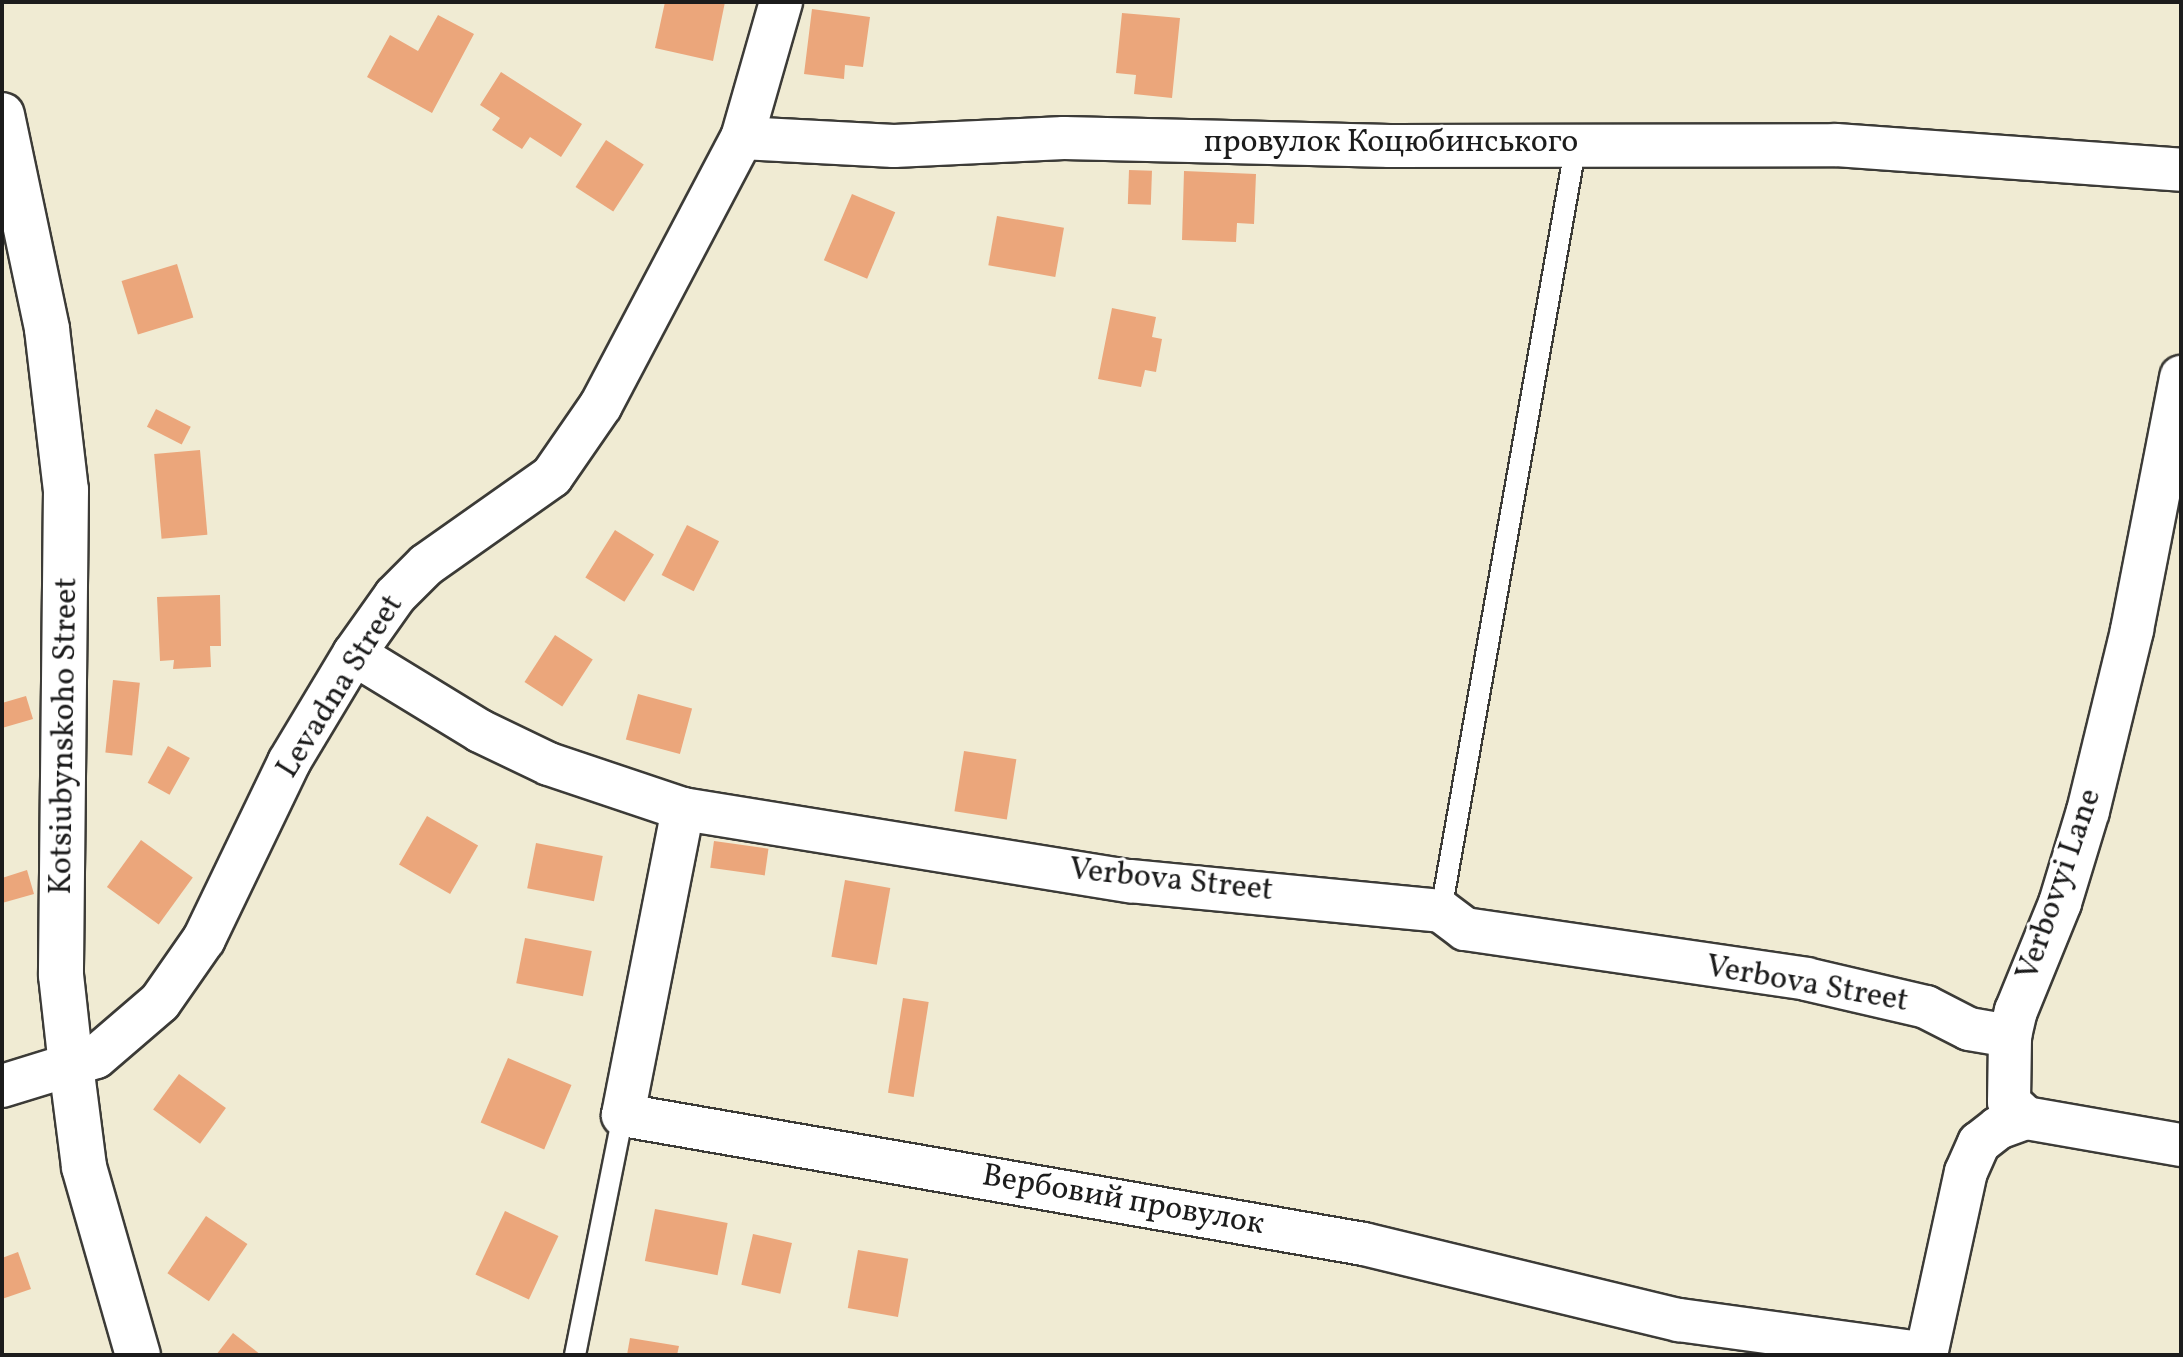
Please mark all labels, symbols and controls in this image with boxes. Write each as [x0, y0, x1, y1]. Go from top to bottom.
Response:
street label: провулок Коцюбинського [1204, 124, 1578, 162]
street label: Kotsiubynskoho Street [43, 577, 87, 895]
street label: Levadna Street [269, 588, 413, 786]
street label: Verbovyi Lane [2009, 784, 2111, 986]
street label: Verbova Street [1067, 851, 1275, 911]
street label: Verbova Street [1703, 948, 1911, 1022]
street label: Вербовий провулок [979, 1157, 1267, 1245]

